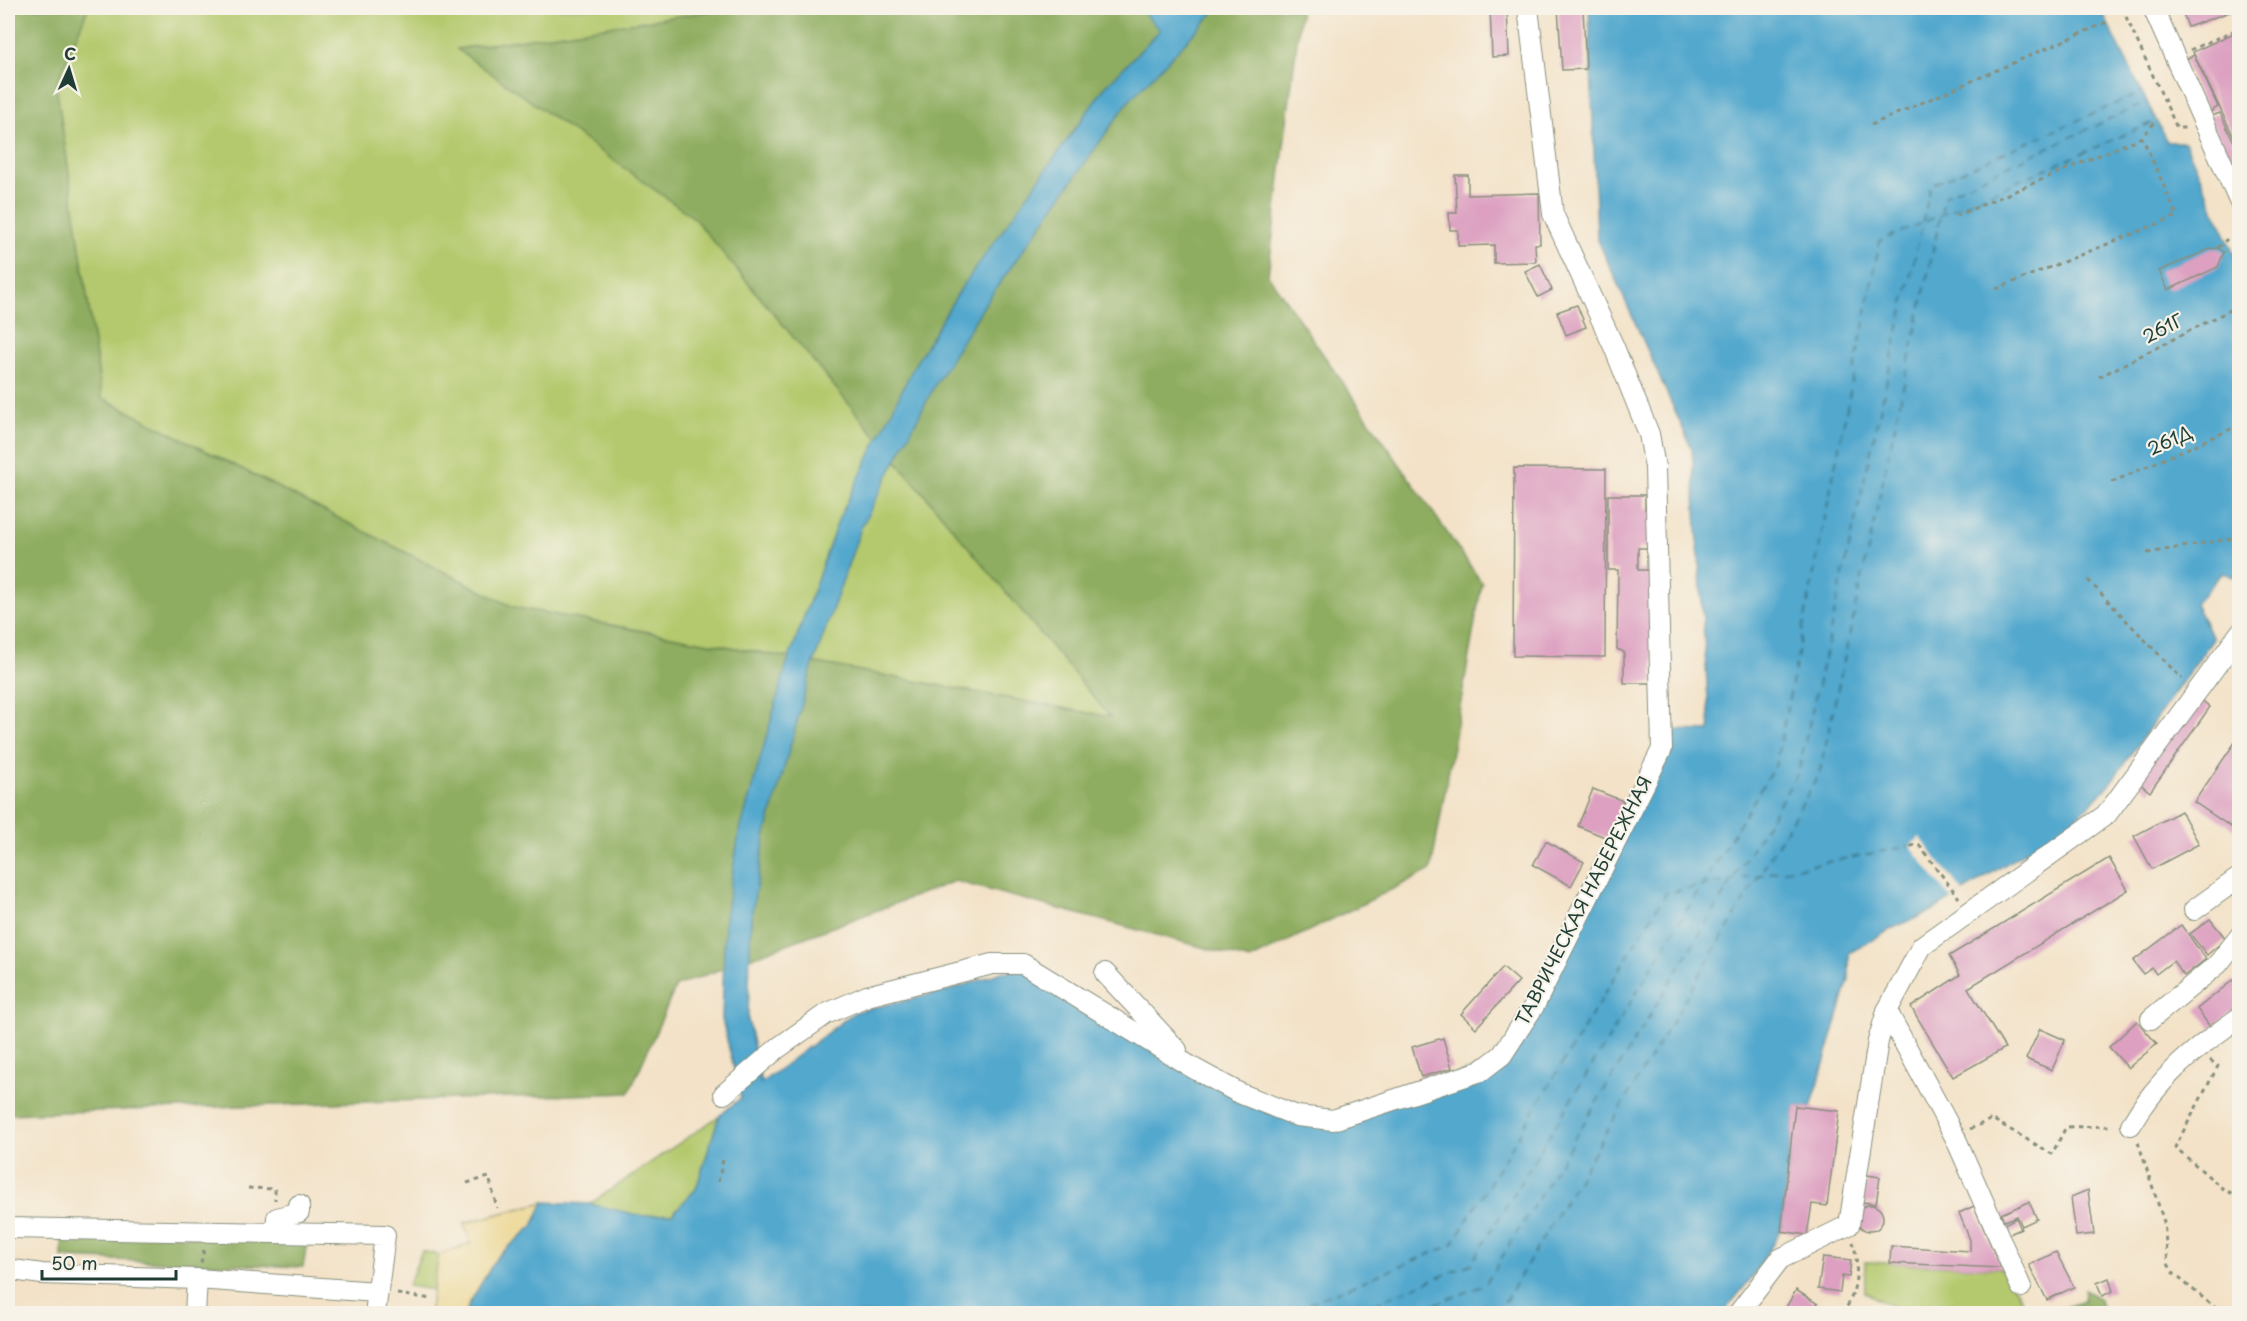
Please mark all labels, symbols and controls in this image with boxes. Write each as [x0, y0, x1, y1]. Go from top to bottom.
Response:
north arrow [39, 39, 99, 99]
text: С [63, 41, 77, 65]
street label: 261Г [2137, 306, 2187, 349]
street label: 261Д [2143, 418, 2196, 461]
street label: ТАВРИЧЕСКАЯ НАБЕРЕЖНАЯ [1508, 771, 1657, 1030]
scale bar [42, 1243, 176, 1281]
text: 50 m [51, 1249, 98, 1276]

